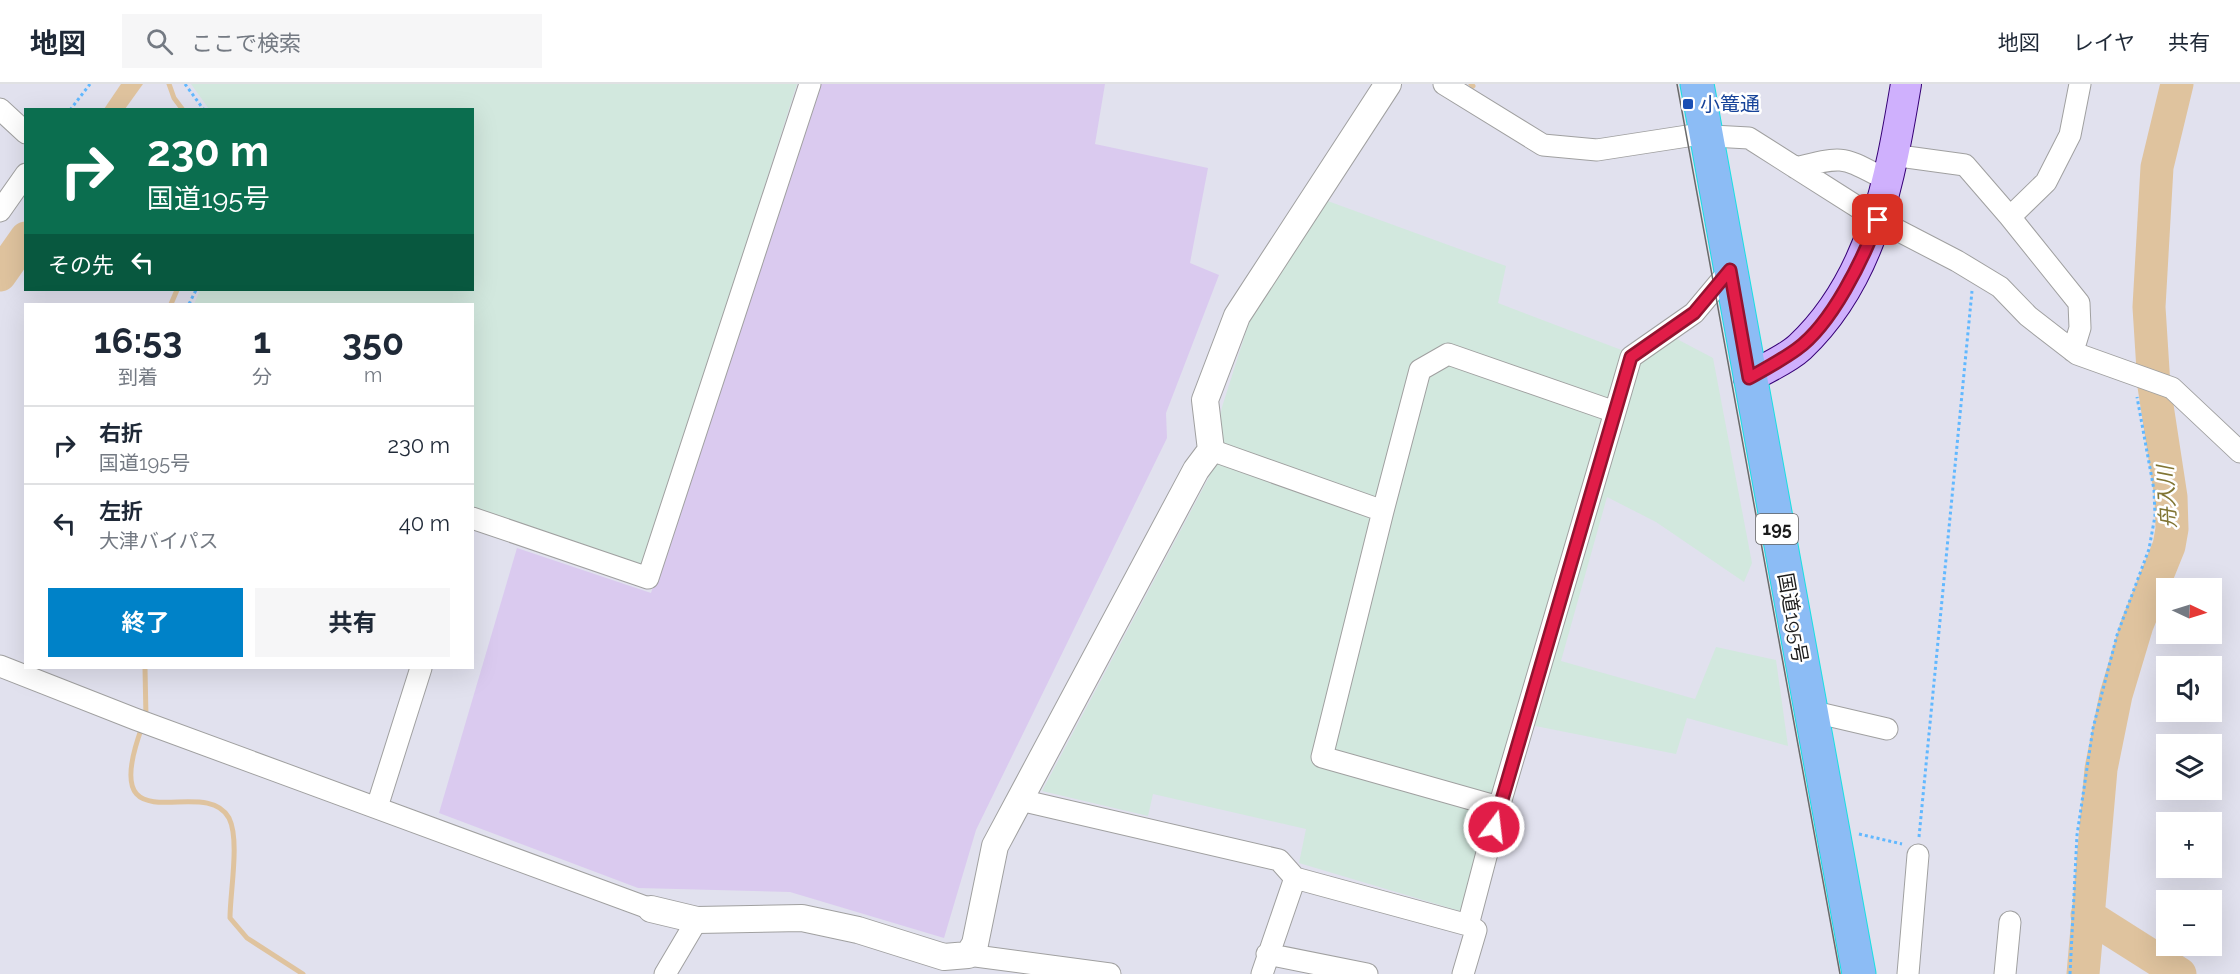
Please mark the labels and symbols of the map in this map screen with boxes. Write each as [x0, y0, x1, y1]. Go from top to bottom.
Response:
place label: 小篭通 [1700, 92, 1760, 116]
marker: 小篭通 [1681, 97, 1695, 111]
pin [1852, 194, 1903, 245]
water label: 舟入川 [2152, 463, 2181, 529]
road number: 195 [1756, 514, 1798, 544]
street label: 国道195号 [1773, 571, 1813, 665]
north arrow [2156, 578, 2222, 644]
position arrow [1462, 795, 1526, 859]

